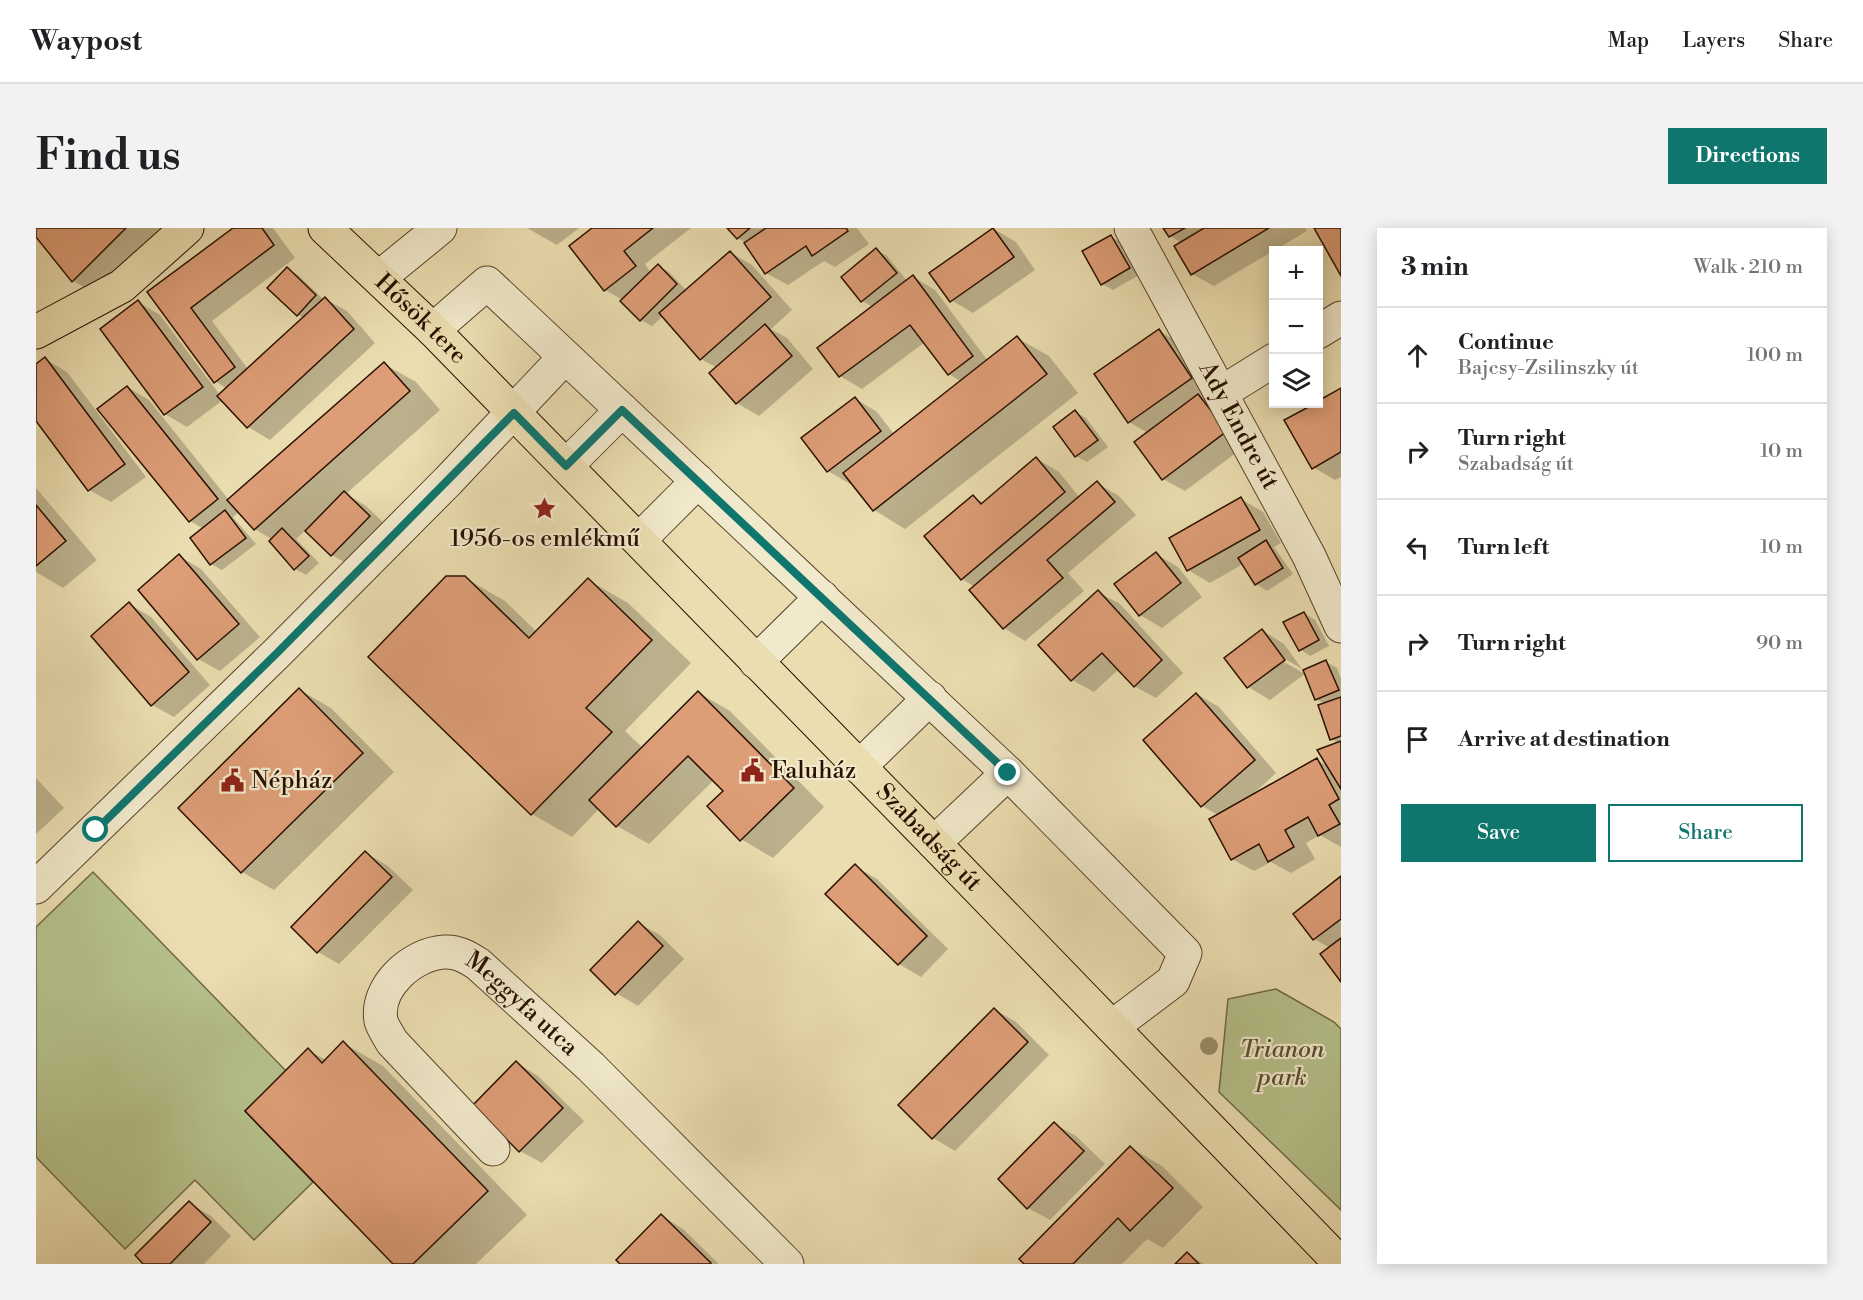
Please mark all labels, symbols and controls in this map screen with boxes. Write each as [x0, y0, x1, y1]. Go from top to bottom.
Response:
text: Waypost [30, 24, 142, 59]
text: Map [1608, 28, 1649, 54]
text: Layers [1682, 28, 1745, 54]
text: Share [1778, 28, 1833, 54]
button: Directions [1668, 128, 1827, 184]
text: Find us [36, 130, 180, 183]
map controls [1269, 246, 1323, 408]
button: + [1269, 246, 1323, 300]
text: 3 min [1401, 251, 1469, 283]
text: Walk · 210 m [1694, 255, 1803, 280]
street label: Hősök tere [368, 268, 473, 370]
button: − [1269, 300, 1323, 354]
text: Continue [1458, 329, 1554, 356]
icon: ahead [1401, 339, 1434, 372]
text: 100 m [1747, 343, 1803, 368]
button: layers [1269, 354, 1323, 408]
street label: Ady Endre út [1191, 356, 1285, 495]
text: Bajcsy-Zsilinszky út [1458, 356, 1639, 381]
text: Turn right [1458, 425, 1566, 452]
icon: right [1401, 435, 1434, 468]
text: 10 m [1760, 439, 1803, 464]
text: Szabadság út [1458, 452, 1574, 477]
place icon: 1956-os emlékmű [532, 496, 558, 522]
place label: 1956-os emlékmű [450, 524, 640, 554]
icon: left [1401, 531, 1434, 564]
text: Turn left [1458, 534, 1549, 561]
text: 10 m [1760, 535, 1803, 560]
icon: right [1401, 627, 1434, 660]
text: Turn right [1458, 630, 1566, 657]
text: 90 m [1756, 631, 1803, 656]
icon: arrive [1401, 723, 1434, 756]
text: Arrive at destination [1458, 726, 1670, 753]
place label: Faluház [771, 756, 856, 786]
public building icon: Faluház [740, 758, 766, 784]
route end [994, 759, 1020, 785]
place label: Népház [251, 766, 333, 796]
public building icon: Népház [220, 768, 246, 794]
street label: Szabadság út [869, 777, 988, 898]
button: Save [1401, 804, 1596, 862]
button: Share [1608, 804, 1803, 862]
route start [82, 816, 108, 842]
street label: Meggyfa utca [460, 945, 585, 1063]
park label: Trianon park [1240, 1035, 1325, 1093]

